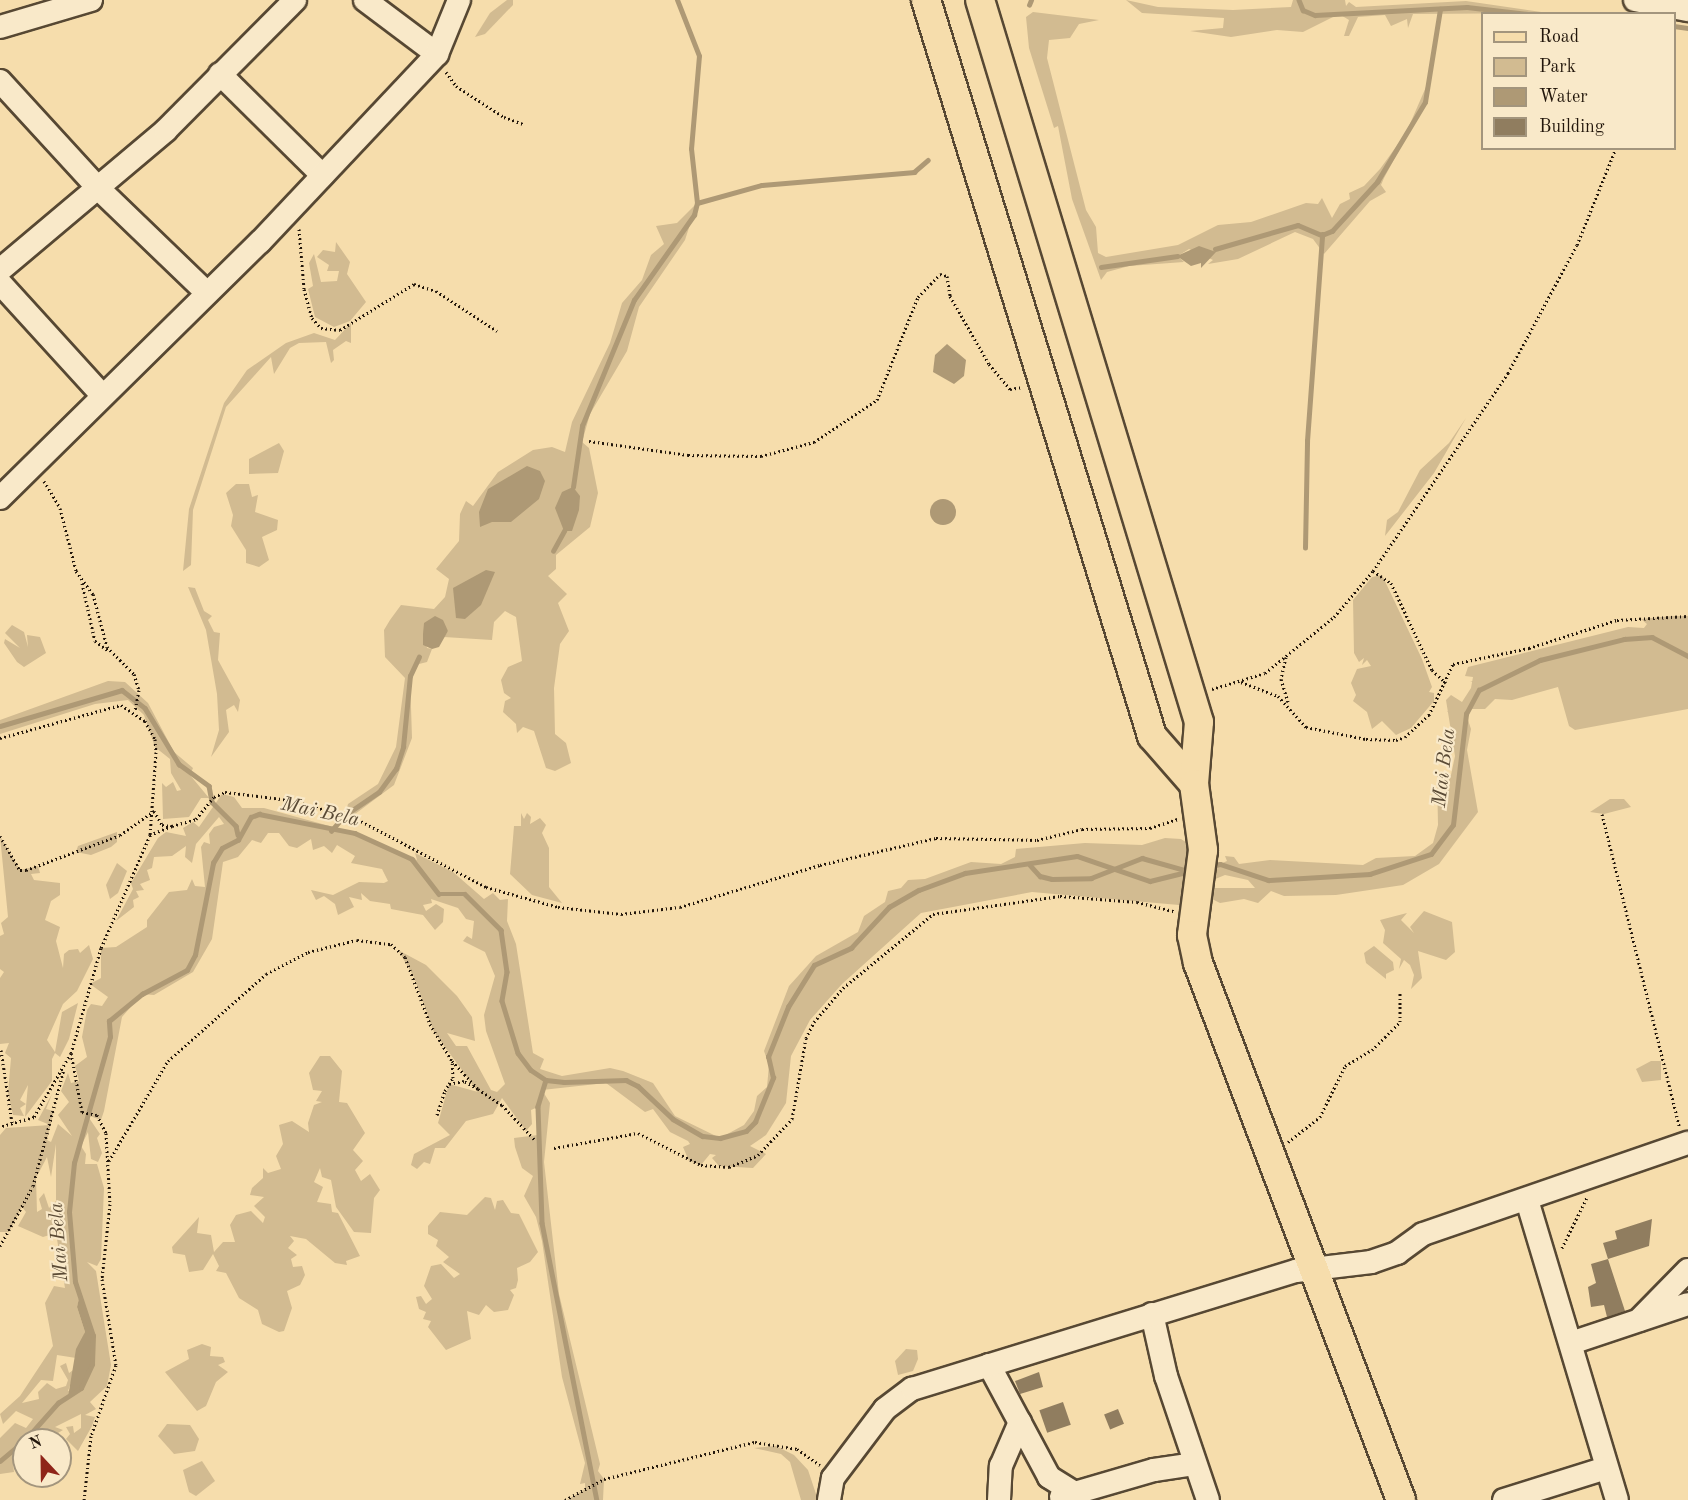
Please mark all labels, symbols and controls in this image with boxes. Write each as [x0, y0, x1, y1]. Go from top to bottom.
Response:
legend [1481, 12, 1676, 150]
text: Road [1539, 28, 1579, 46]
text: Park [1539, 58, 1576, 76]
text: Water [1539, 88, 1588, 106]
text: Building [1539, 118, 1604, 136]
water label: Mai Bela [1428, 727, 1462, 809]
water label: Mai Bela [279, 793, 361, 833]
water label: Mai Bela [45, 1202, 75, 1282]
north arrow [12, 1428, 72, 1488]
text: N [27, 1433, 45, 1453]

